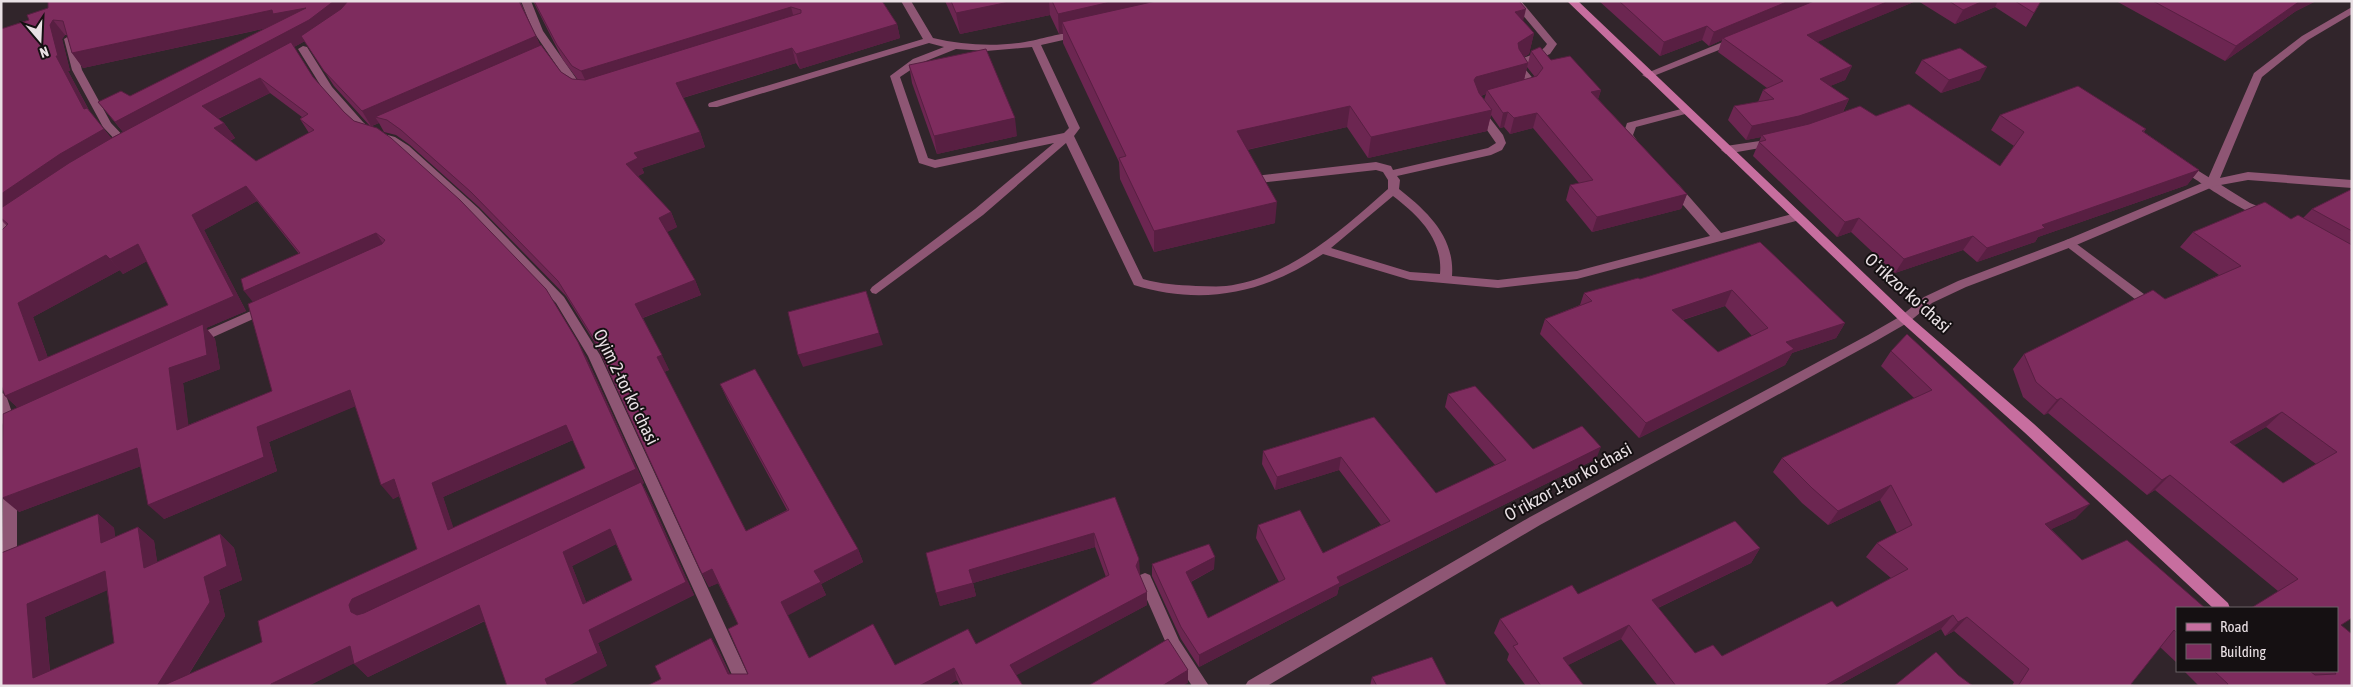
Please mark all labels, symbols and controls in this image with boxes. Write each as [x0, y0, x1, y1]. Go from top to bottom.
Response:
north arrow [15, 15, 65, 65]
text: N [38, 43, 51, 61]
street label: Oʻrikzor koʻchasi [1861, 248, 1956, 337]
street label: Oyim 2-tor koʻchasi [589, 326, 663, 448]
street label: Oʻrikzor 1-tor koʻchasi [1501, 438, 1635, 525]
legend [2176, 607, 2338, 672]
text: Road [2220, 618, 2249, 635]
text: Building [2220, 643, 2266, 660]

